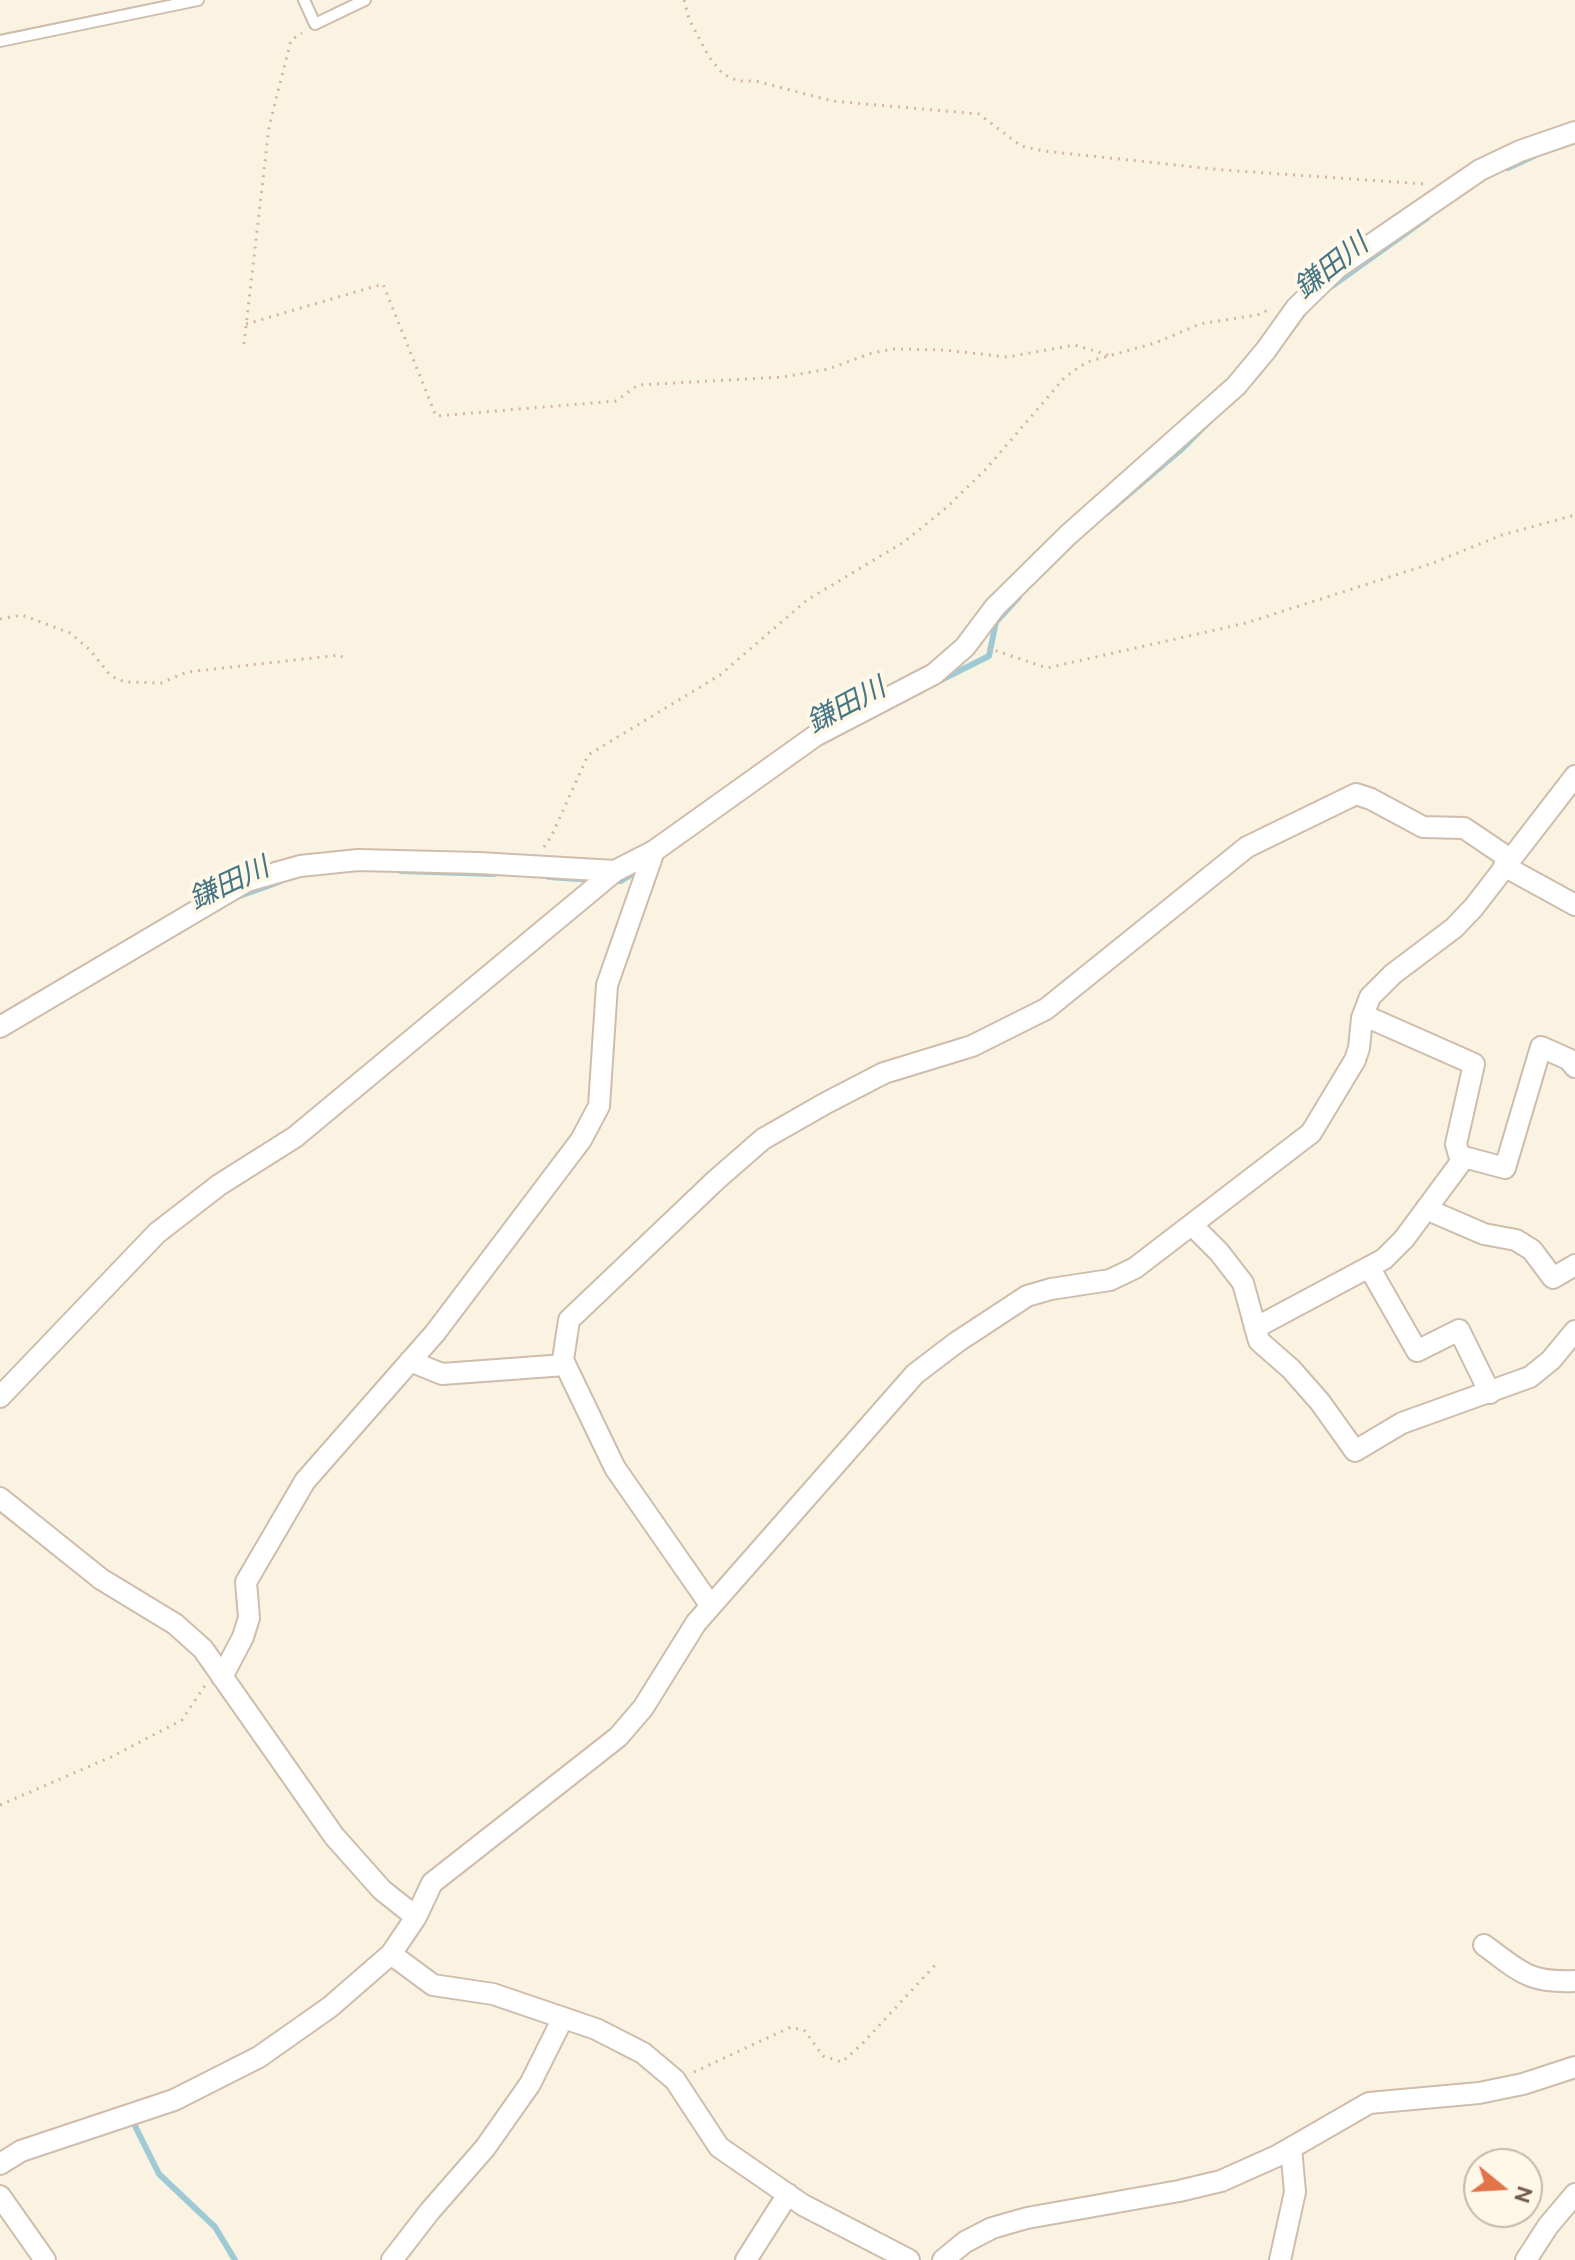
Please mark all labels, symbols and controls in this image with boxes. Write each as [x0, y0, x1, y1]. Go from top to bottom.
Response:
water label: 鎌田川 [1288, 227, 1374, 305]
water label: 鎌田川 [801, 670, 891, 740]
water label: 鎌田川 [184, 850, 274, 916]
north arrow [1463, 2148, 1543, 2228]
text: N [1510, 2183, 1539, 2207]

